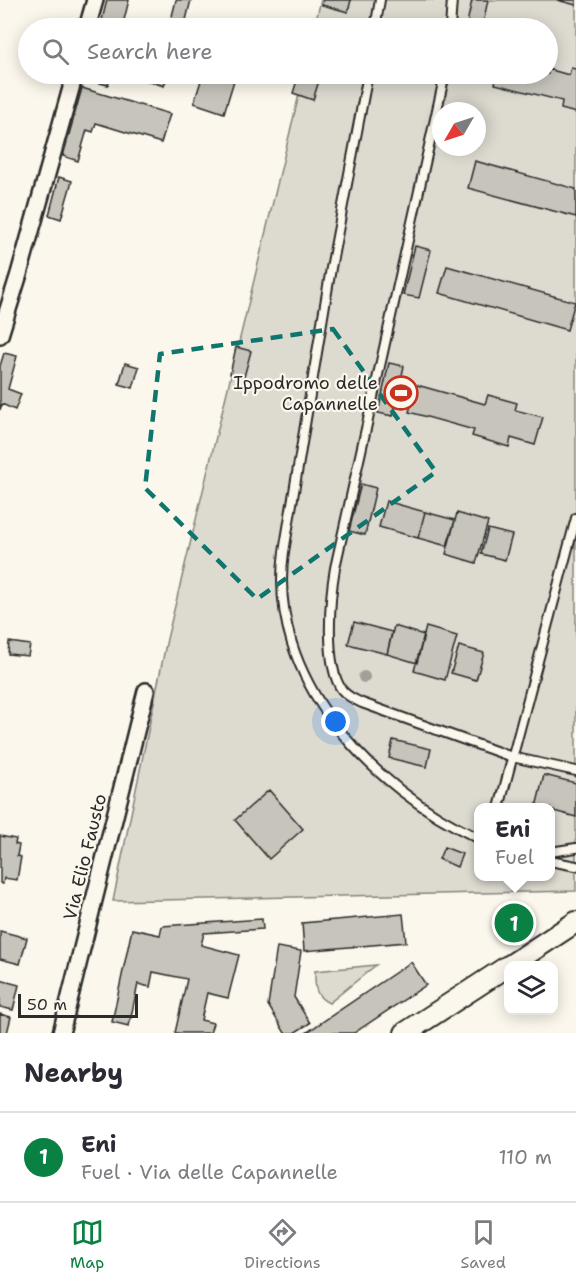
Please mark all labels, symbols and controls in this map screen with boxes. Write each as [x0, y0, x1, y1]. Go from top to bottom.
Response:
search box [18, 18, 558, 84]
icon: search [39, 35, 72, 68]
text: Search here [87, 37, 213, 66]
north arrow [432, 102, 486, 156]
place label: Ippodromo delle Capannelle [233, 371, 378, 416]
sports icon: Ippodromo delle Capannelle [383, 375, 419, 411]
your location [321, 707, 350, 736]
street label: Via Elio Fausto [58, 791, 112, 923]
popup [474, 803, 555, 881]
text: Eni [495, 815, 530, 844]
text: Fuel [495, 844, 534, 870]
pin: 1 [494, 900, 534, 946]
map controls [504, 961, 558, 1015]
button: layers [504, 961, 558, 1015]
scale bar [18, 991, 138, 1018]
text: 50 m [27, 994, 67, 1015]
text: Nearby [24, 1055, 123, 1090]
text: Eni [81, 1130, 117, 1159]
text: 1 [39, 1144, 48, 1170]
text: 110 m [498, 1144, 552, 1170]
text: Fuel · Via delle Capannelle [81, 1159, 338, 1185]
tab: Map [70, 1216, 104, 1273]
tab: Directions [244, 1216, 321, 1273]
tab: Saved [461, 1216, 506, 1273]

